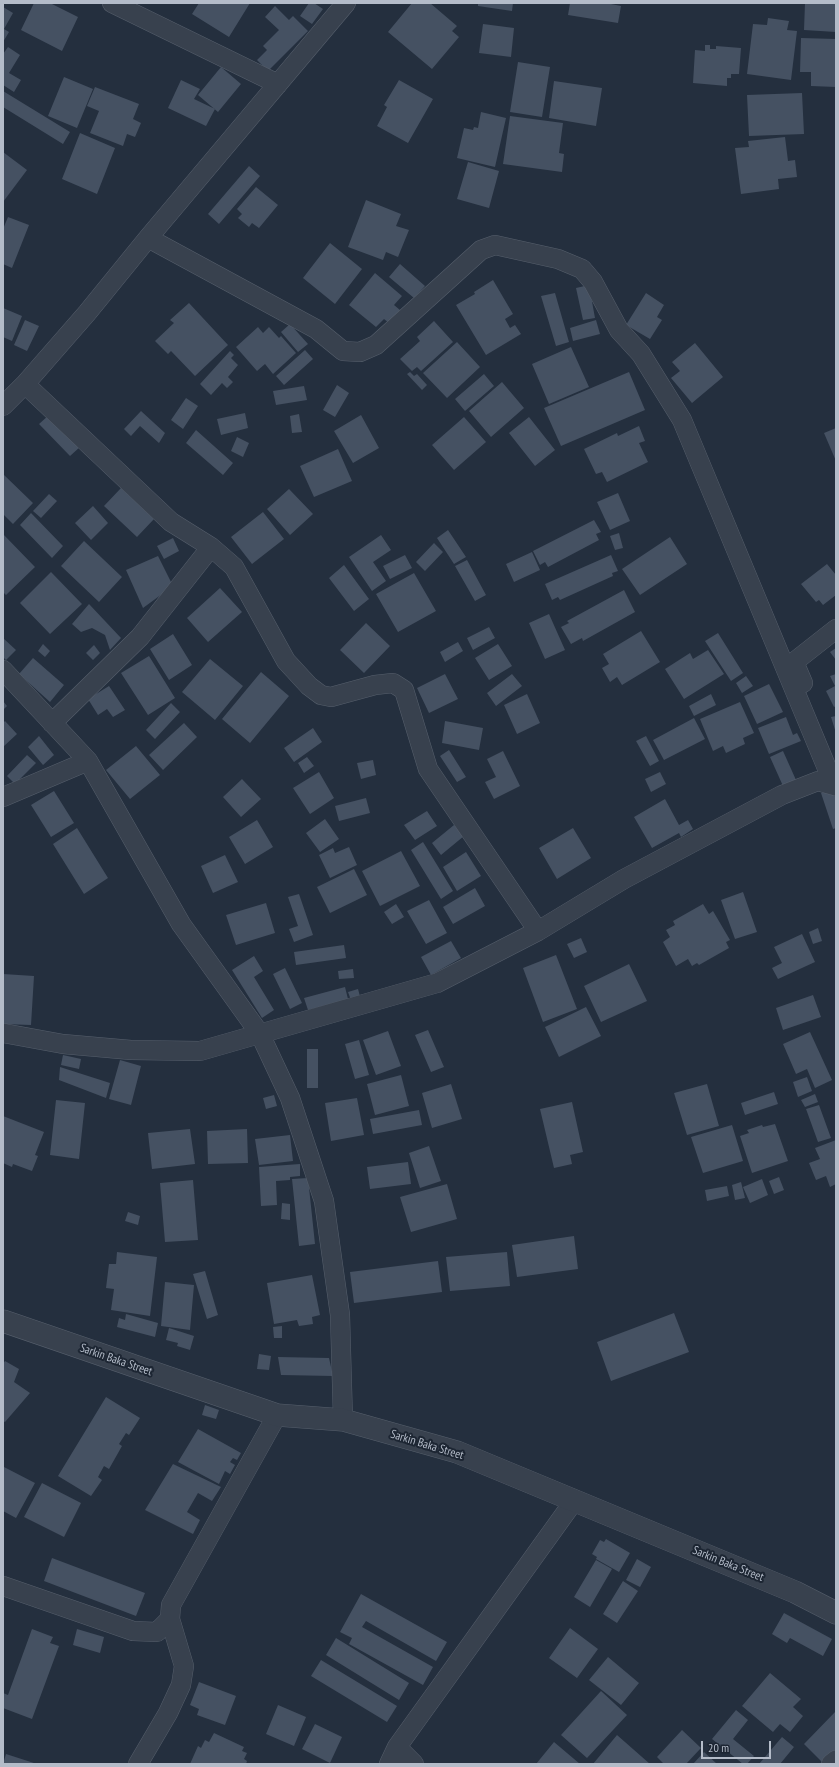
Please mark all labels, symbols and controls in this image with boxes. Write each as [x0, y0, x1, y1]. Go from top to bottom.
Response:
street label: Sarkin Baka Street [78, 1341, 154, 1379]
street label: Sarkin Baka Street [389, 1427, 465, 1463]
street label: Sarkin Baka Street [690, 1543, 766, 1585]
scale bar [703, 1733, 773, 1759]
text: 20 m [708, 1740, 729, 1755]

